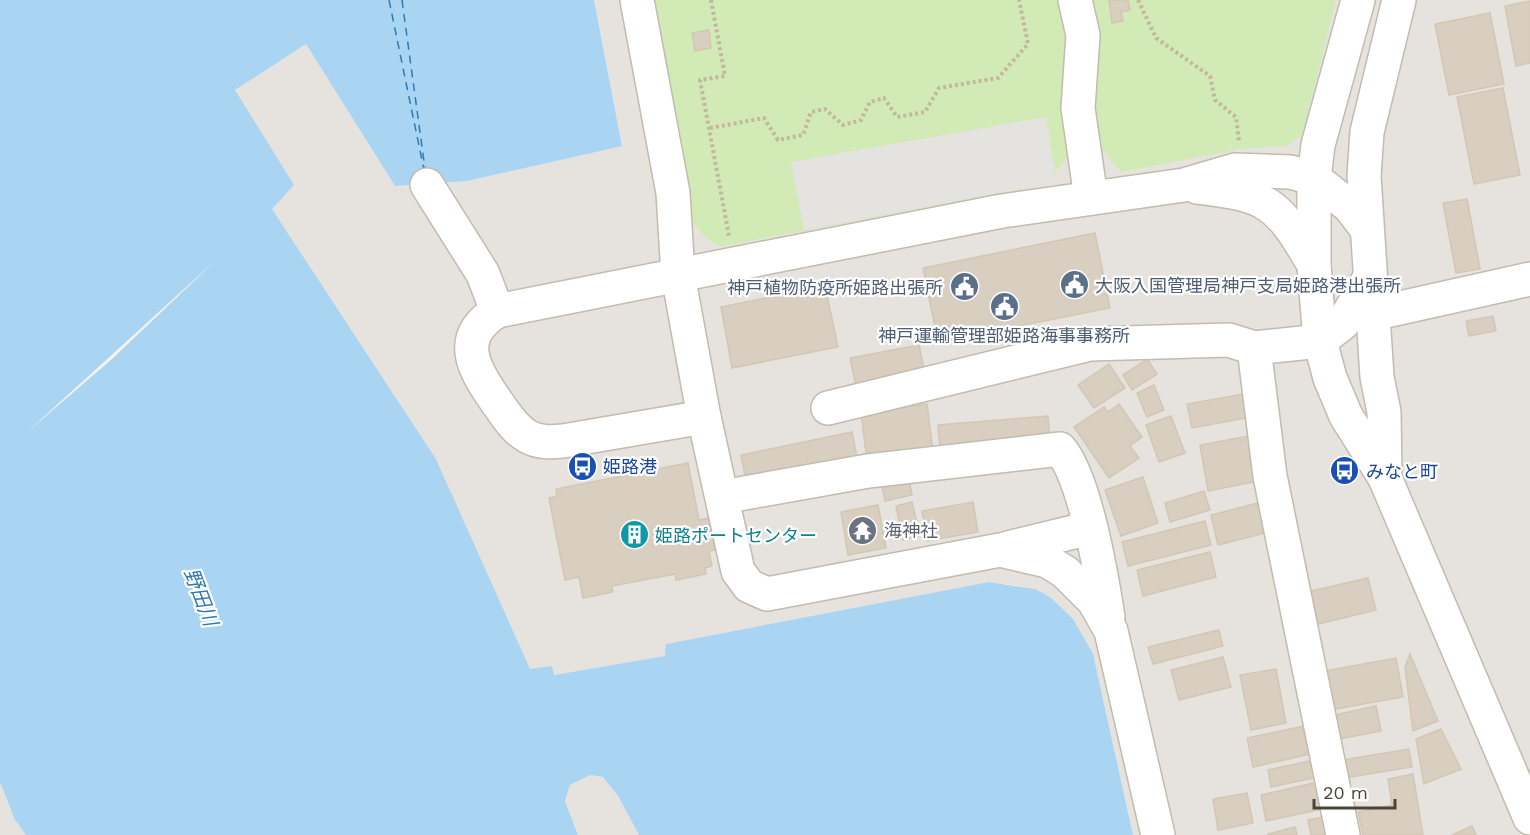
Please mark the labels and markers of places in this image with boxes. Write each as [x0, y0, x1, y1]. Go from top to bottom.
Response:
public building icon: 大阪入国管理局神戸支局姫路港出張所 [1058, 269, 1090, 301]
public building icon: 神戸植物防疫所姫路出張所 [948, 271, 980, 303]
place label: 大阪入国管理局神戸支局姫路港出張所 [1095, 275, 1401, 296]
place label: 神戸植物防疫所姫路出張所 [727, 277, 943, 298]
public building icon: 神戸運輸管理部姫路海事事務所 [988, 290, 1020, 322]
place label: 神戸運輸管理部姫路海事事務所 [878, 325, 1130, 346]
bus stop icon: 姫路港 [566, 450, 598, 482]
bus stop icon: みなと町 [1329, 455, 1361, 487]
place label: 姫路港 [603, 456, 657, 477]
place label: みなと町 [1366, 461, 1438, 482]
temple icon: 海神社 [847, 514, 879, 546]
building icon: 姫路ポートセンター [618, 519, 650, 551]
place label: 海神社 [884, 520, 938, 541]
place label: 姫路ポートセンター [655, 525, 817, 546]

